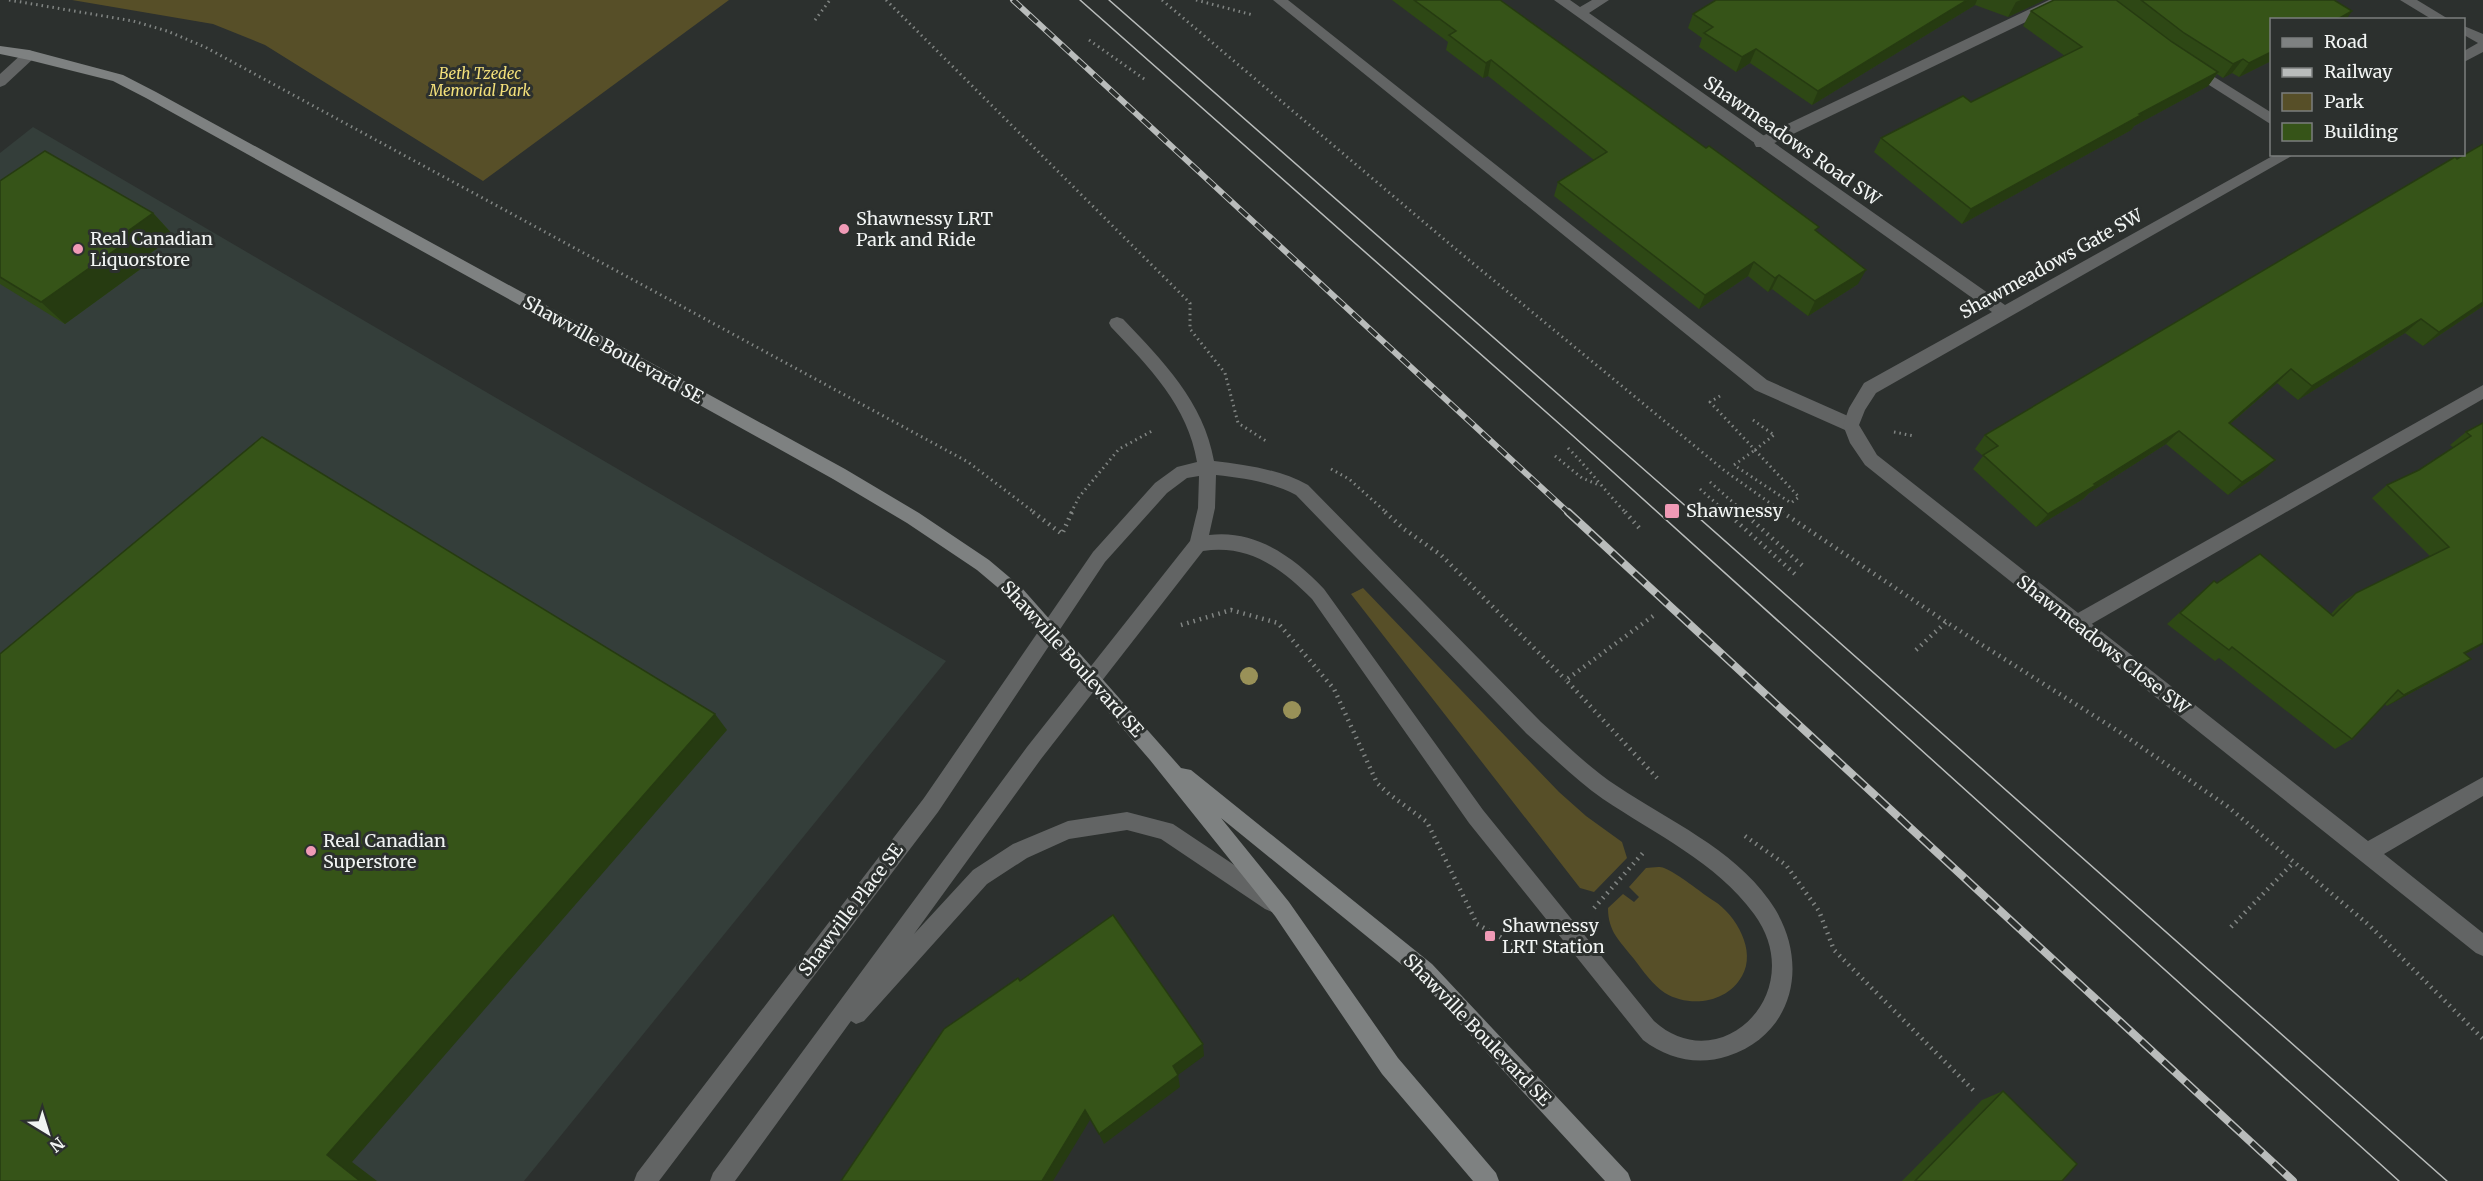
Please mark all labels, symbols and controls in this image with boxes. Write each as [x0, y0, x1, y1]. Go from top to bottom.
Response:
legend [2270, 18, 2465, 156]
text: Road [2324, 30, 2368, 53]
text: Railway [2324, 60, 2393, 83]
park label: Beth Tzedec Memorial Park [428, 64, 532, 100]
street label: Shawmeadows Road SW [1699, 71, 1886, 211]
text: Park [2324, 90, 2365, 113]
text: Building [2324, 120, 2398, 143]
street label: Shawmeadows Gate SW [1955, 203, 2147, 324]
place label: Shawnessy LRT Park and Ride [856, 207, 993, 251]
marker: Shawnessy LRT Park and Ride [837, 222, 851, 236]
place label: Real Canadian Liquorstore [90, 227, 213, 271]
marker: Real Canadian Liquorstore [71, 242, 85, 256]
street label: Shawville Boulevard SE [519, 290, 708, 409]
place label: Shawnessy [1686, 499, 1783, 522]
marker: Shawnessy [1663, 502, 1681, 520]
street label: Shawmeadows Close SW [2012, 570, 2195, 720]
street label: Shawville Boulevard SE [996, 576, 1149, 742]
place label: Real Canadian Superstore [323, 829, 446, 873]
street label: Shawville Place SE [793, 838, 908, 981]
marker: Real Canadian Superstore [304, 844, 318, 858]
place label: Shawnessy LRT Station [1502, 914, 1605, 958]
marker: Shawnessy LRT Station [1483, 929, 1497, 943]
street label: Shawville Boulevard SE [1399, 949, 1556, 1111]
north arrow [18, 1103, 78, 1163]
text: N [46, 1133, 68, 1157]

